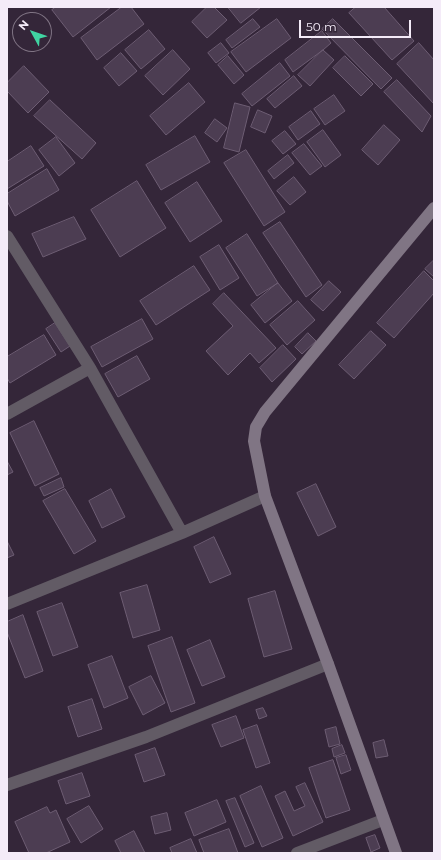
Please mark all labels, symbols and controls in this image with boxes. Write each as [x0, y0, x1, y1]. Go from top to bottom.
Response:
north arrow [12, 12, 52, 52]
scale bar [301, 12, 413, 38]
text: N [15, 17, 32, 33]
text: 50 m [306, 19, 337, 34]

